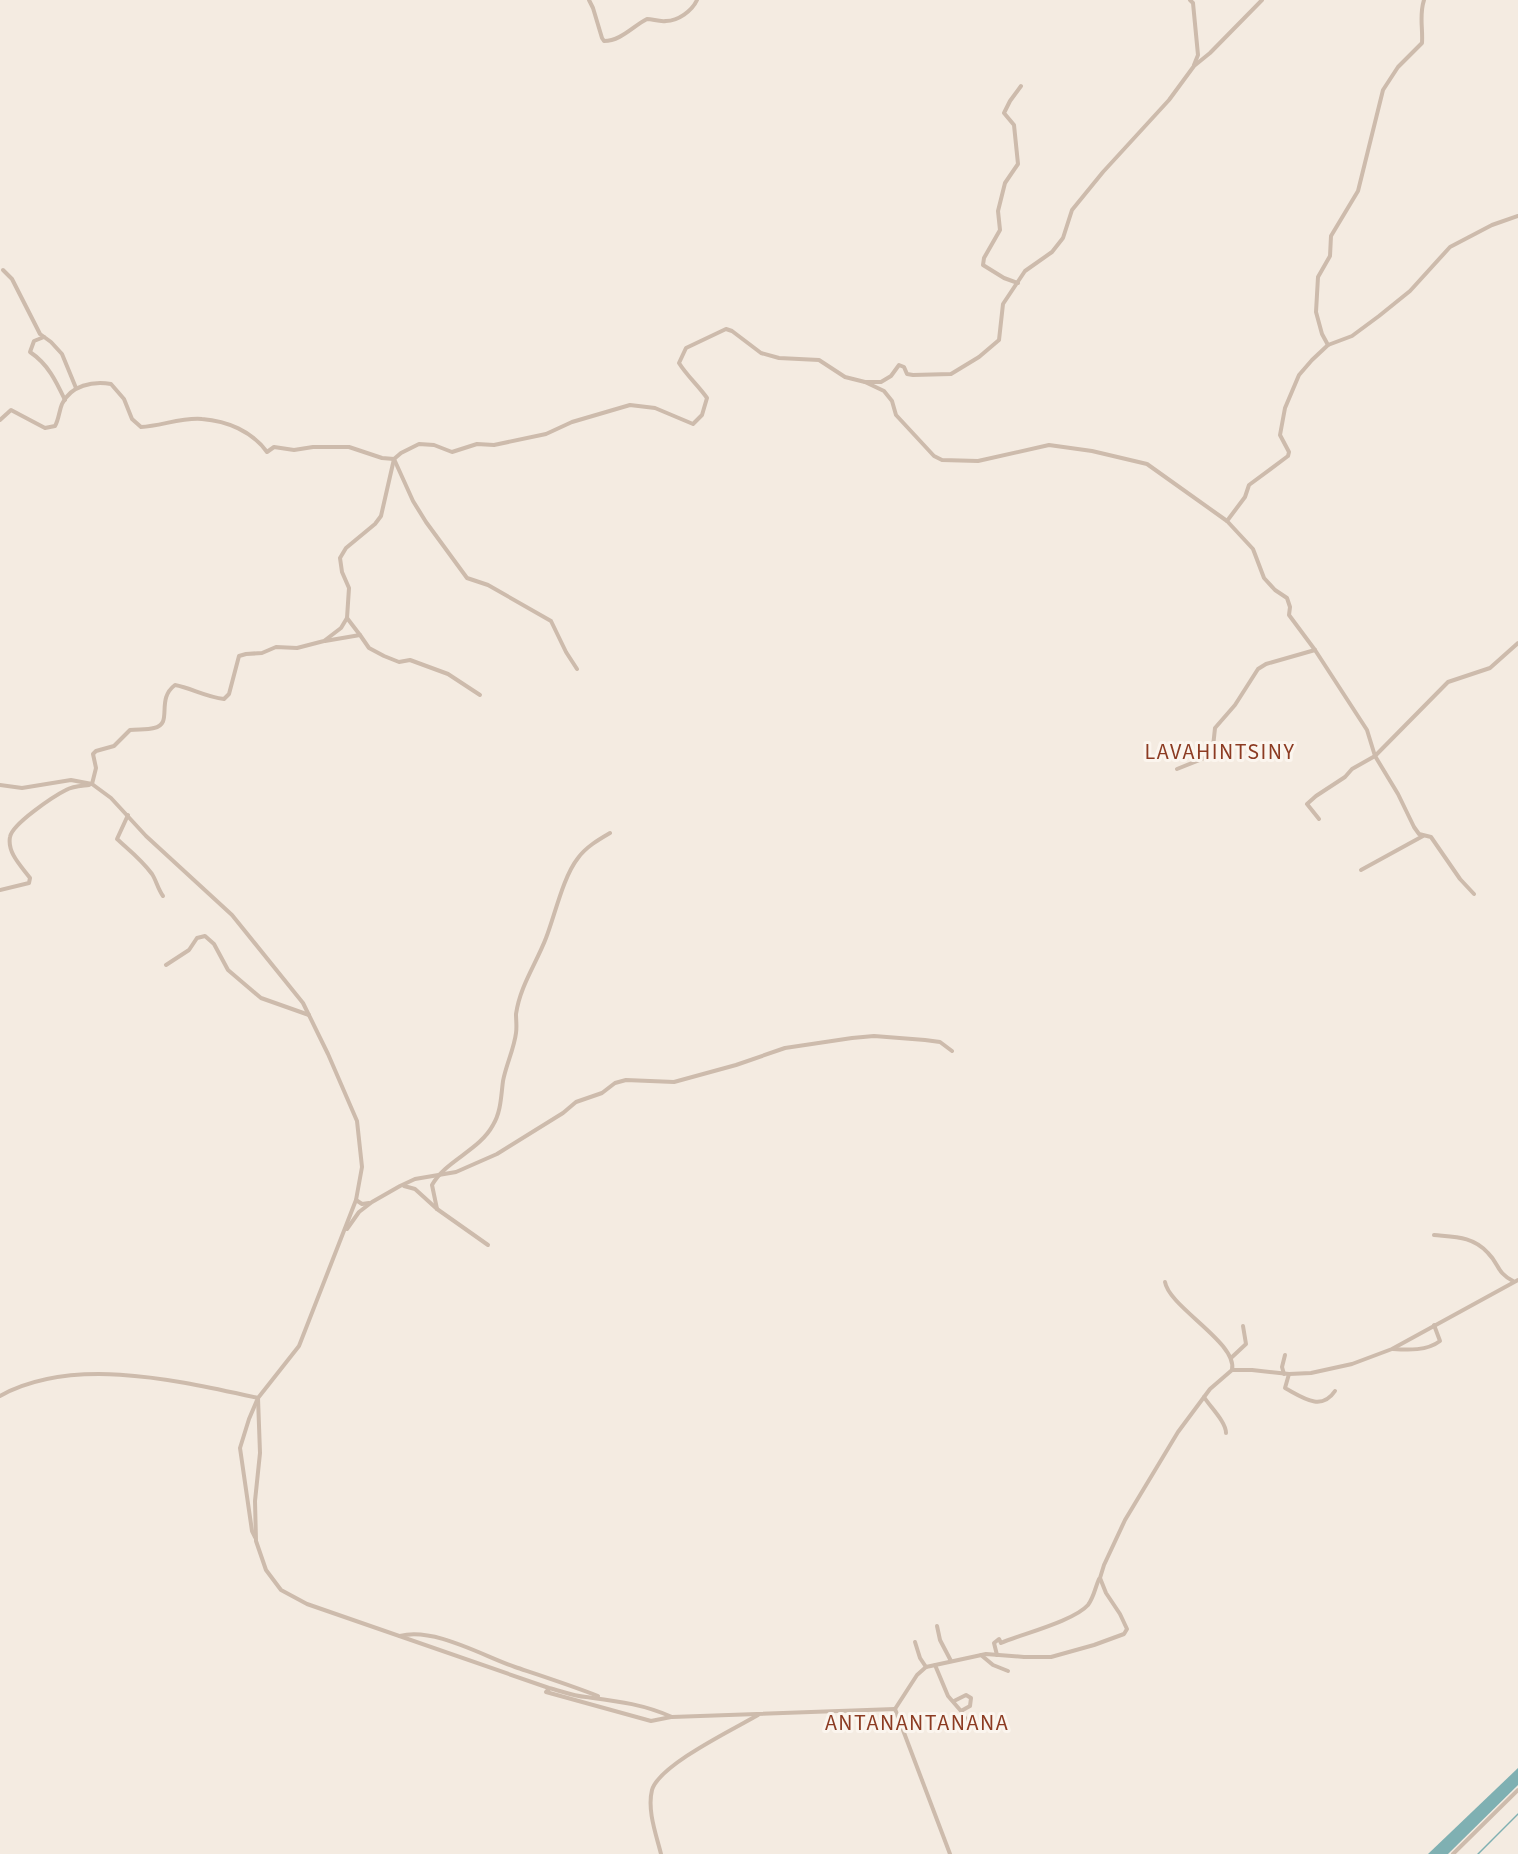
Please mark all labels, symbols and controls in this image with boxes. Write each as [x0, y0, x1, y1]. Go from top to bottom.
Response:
district label: LAVAHINTSINY [1145, 736, 1295, 768]
district label: ANTANANTANANA [825, 1707, 1009, 1739]

